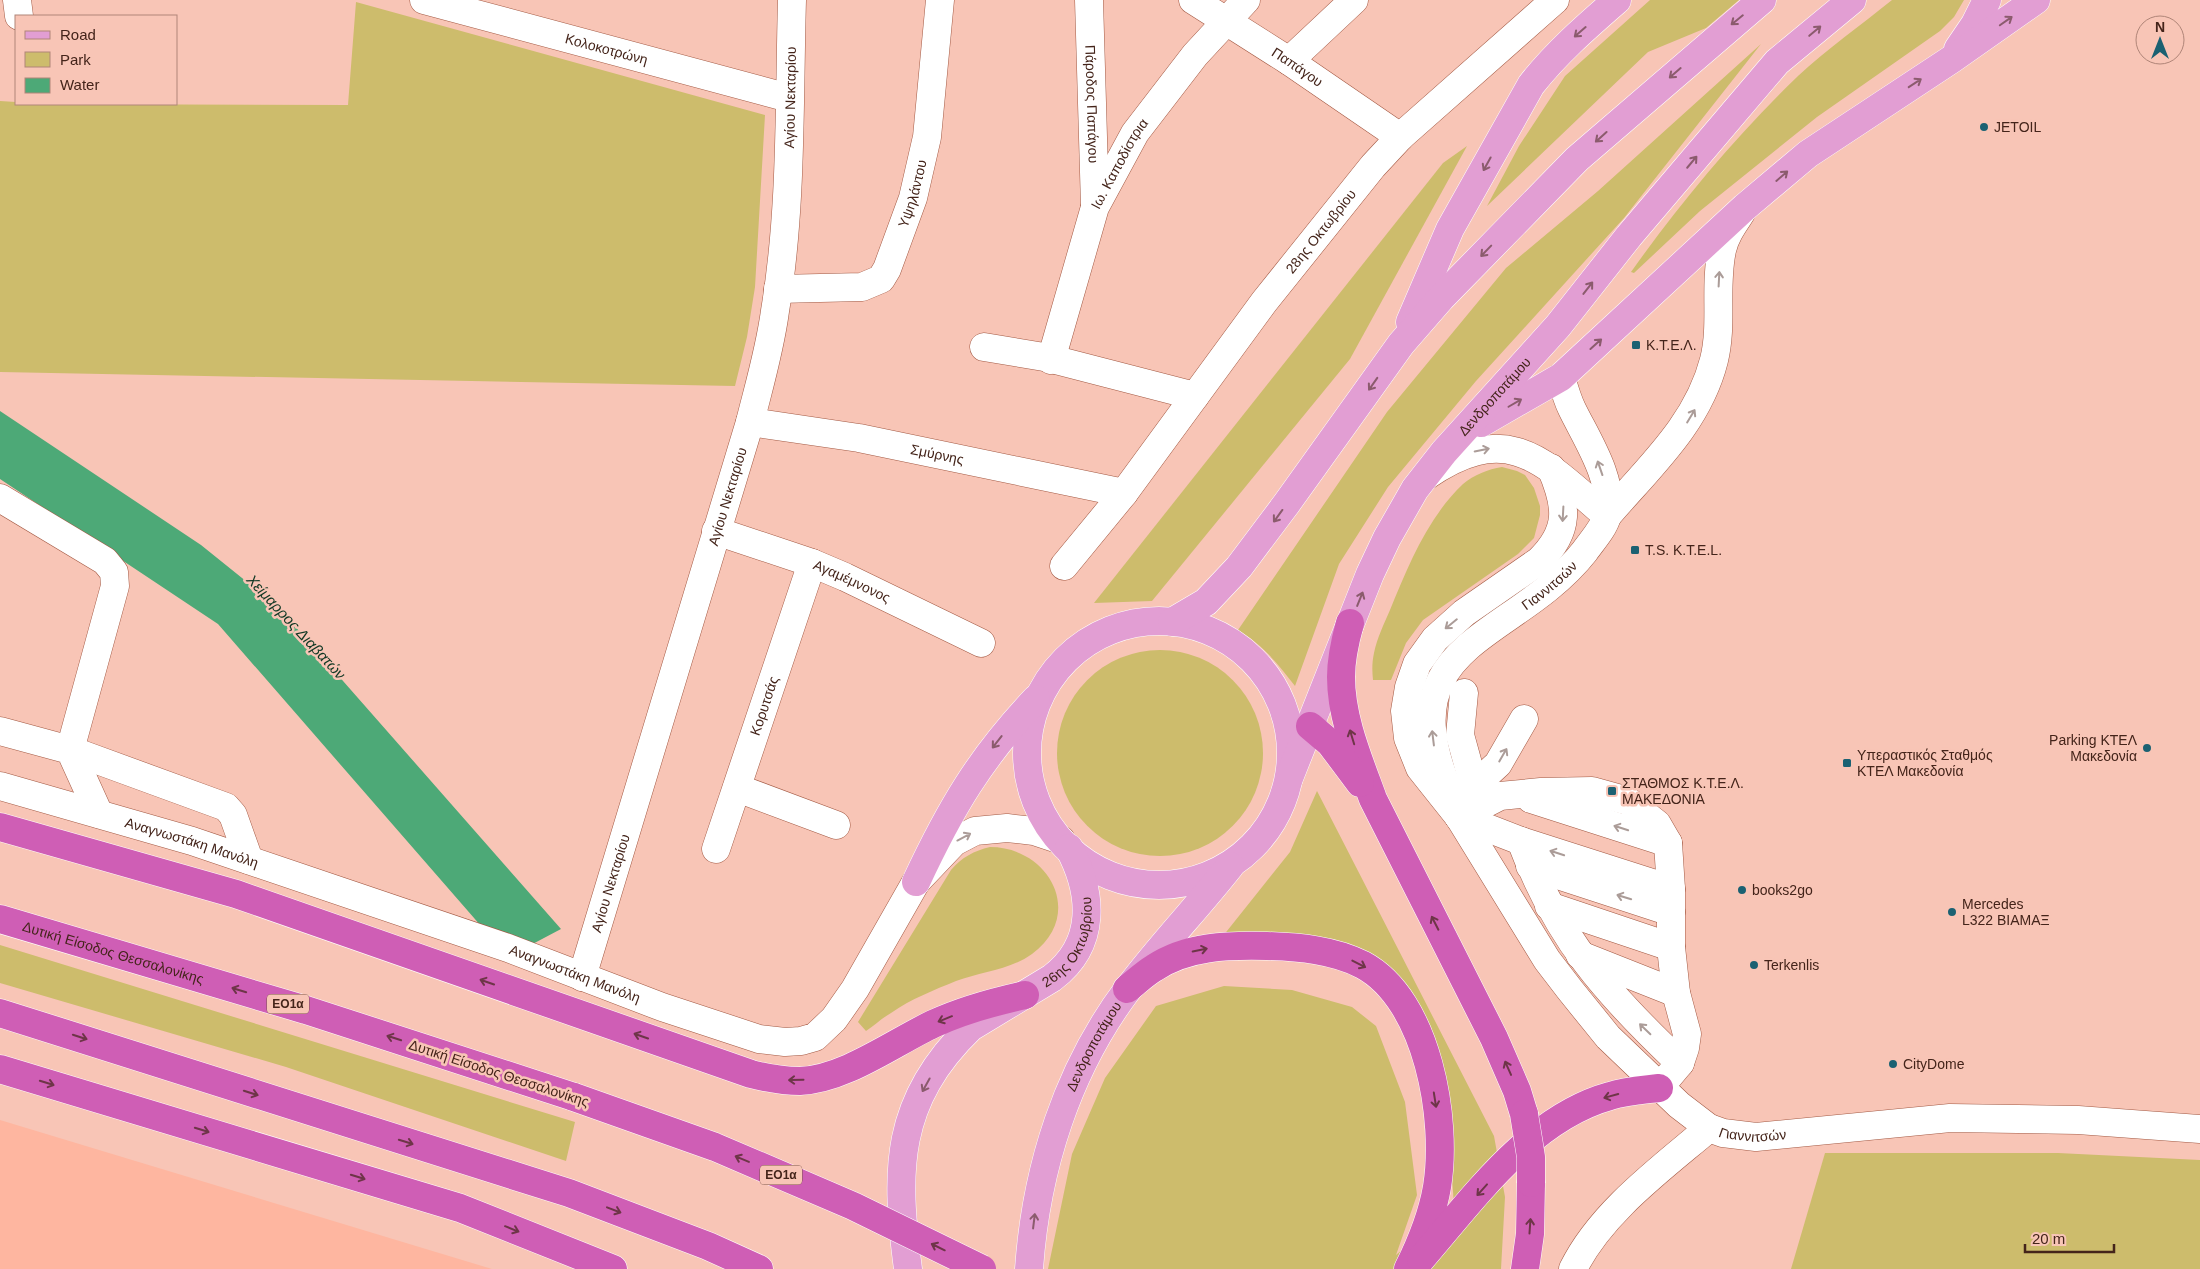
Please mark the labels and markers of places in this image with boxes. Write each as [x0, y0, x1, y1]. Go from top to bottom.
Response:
place label: JETOIL [1994, 119, 2041, 135]
marker: JETOIL [1978, 121, 1990, 133]
place label: Κ.Τ.Ε.Λ. [1646, 337, 1697, 353]
marker: Κ.Τ.Ε.Λ. [1630, 339, 1642, 351]
place label: T.S. K.T.E.L. [1645, 542, 1722, 558]
marker: T.S. K.T.E.L. [1629, 544, 1641, 556]
place label: Parking ΚΤΕΛ Μακεδονία [2049, 732, 2138, 764]
marker: Parking ΚΤΕΛ Μακεδονία [2141, 742, 2153, 754]
place label: Υπεραστικός Σταθμός ΚΤΕΛ Μακεδονία [1857, 747, 1993, 779]
marker: Υπεραστικός Σταθμός ΚΤΕΛ Μακεδονία [1841, 757, 1853, 769]
place label: ΣΤΑΘΜΟΣ Κ.Τ.Ε.Λ. ΜΑΚΕΔΟΝΙΑ [1622, 775, 1744, 807]
marker: ΣΤΑΘΜΟΣ Κ.Τ.Ε.Λ. ΜΑΚΕΔΟΝΙΑ [1606, 785, 1618, 797]
place label: books2go [1752, 882, 1813, 898]
marker: books2go [1736, 884, 1748, 896]
place label: Mercedes L322 ΒΙΑΜΑΞ [1962, 896, 2050, 928]
marker: Mercedes L322 ΒΙΑΜΑΞ [1946, 906, 1958, 918]
place label: Terkenlis [1764, 957, 1819, 973]
marker: Terkenlis [1748, 959, 1760, 971]
place label: CityDome [1903, 1056, 1965, 1072]
marker: CityDome [1887, 1058, 1899, 1070]

